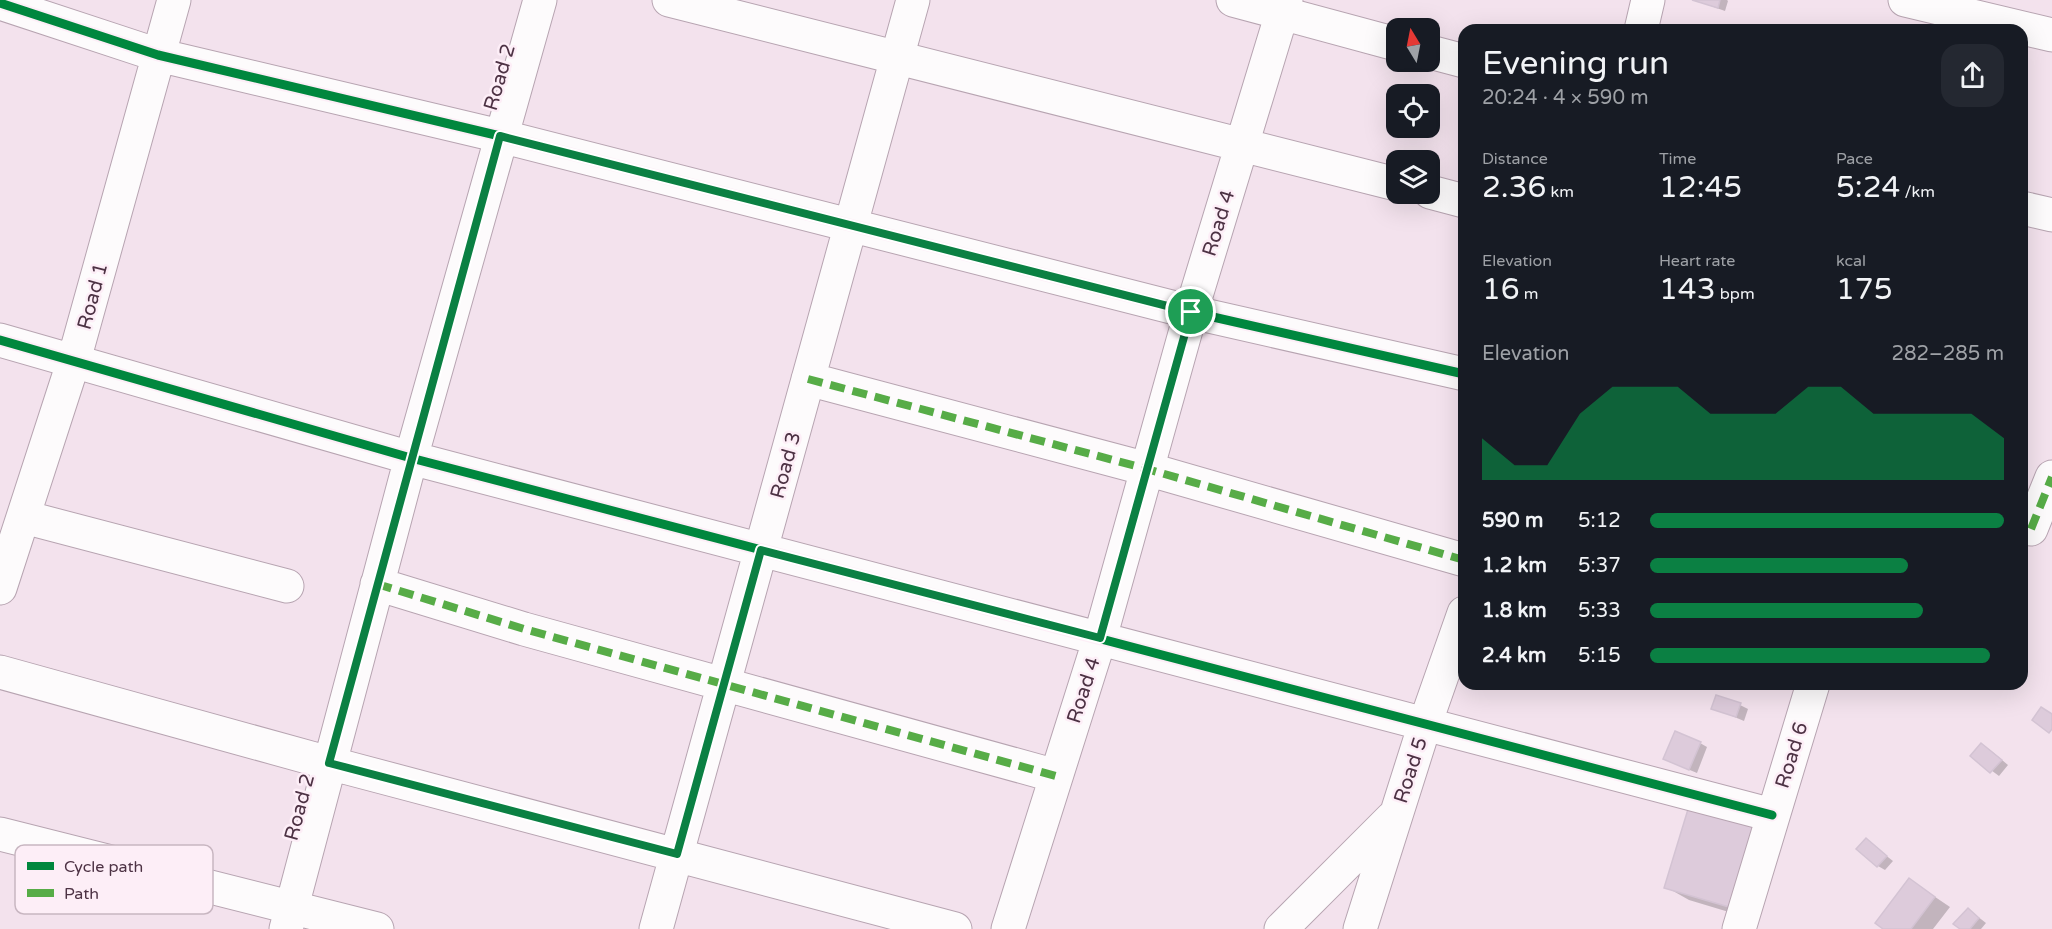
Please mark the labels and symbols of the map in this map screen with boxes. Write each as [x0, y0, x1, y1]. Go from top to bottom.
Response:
north arrow [1386, 18, 1440, 72]
street label: Road 2 [479, 41, 521, 113]
street label: Road 4 [1198, 187, 1240, 259]
street label: Road 1 [73, 260, 113, 332]
pin [1165, 286, 1216, 337]
street label: Road 3 [766, 429, 806, 501]
street label: Road 4 [1062, 654, 1106, 726]
street label: Road 6 [1771, 719, 1813, 791]
street label: Road 5 [1389, 734, 1433, 806]
street label: Road 2 [280, 771, 320, 843]
legend [15, 845, 213, 914]
text: Cycle path [64, 857, 143, 877]
text: Path [64, 884, 99, 904]

